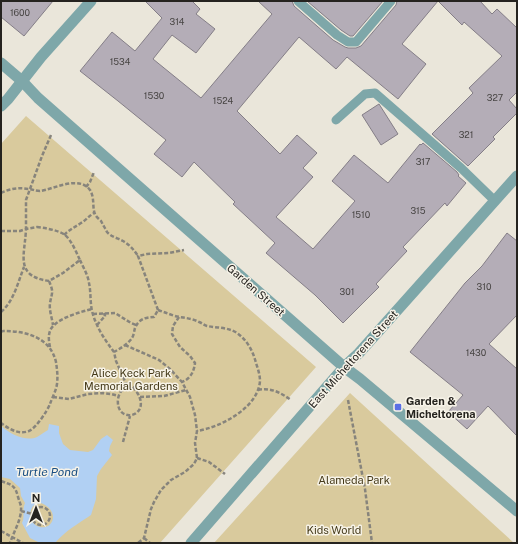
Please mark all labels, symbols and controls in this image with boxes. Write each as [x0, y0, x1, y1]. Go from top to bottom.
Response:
house number: 1600 [10, 7, 31, 18]
house number: 314 [170, 16, 185, 27]
house number: 1534 [110, 56, 131, 67]
house number: 1530 [144, 90, 165, 101]
house number: 327 [487, 92, 503, 103]
house number: 1524 [213, 95, 234, 106]
house number: 321 [459, 129, 473, 140]
house number: 317 [416, 156, 430, 167]
house number: 315 [410, 205, 426, 216]
house number: 1510 [352, 209, 371, 220]
street label: Garden Street [225, 262, 287, 318]
house number: 310 [477, 281, 492, 292]
house number: 301 [340, 286, 354, 297]
street label: East Micheltorena Street [306, 308, 400, 410]
house number: 1430 [466, 347, 487, 358]
park label: Alice Keck Park Memorial Gardens [84, 367, 178, 392]
place label: Garden & Micheltorena [406, 395, 475, 420]
marker: Garden & Micheltorena [393, 402, 403, 412]
water label: Turtle Pond [16, 465, 78, 479]
park label: Alameda Park [318, 474, 390, 486]
north arrow [16, 488, 56, 528]
text: N [32, 492, 40, 504]
park label: Kids World [307, 524, 361, 536]

